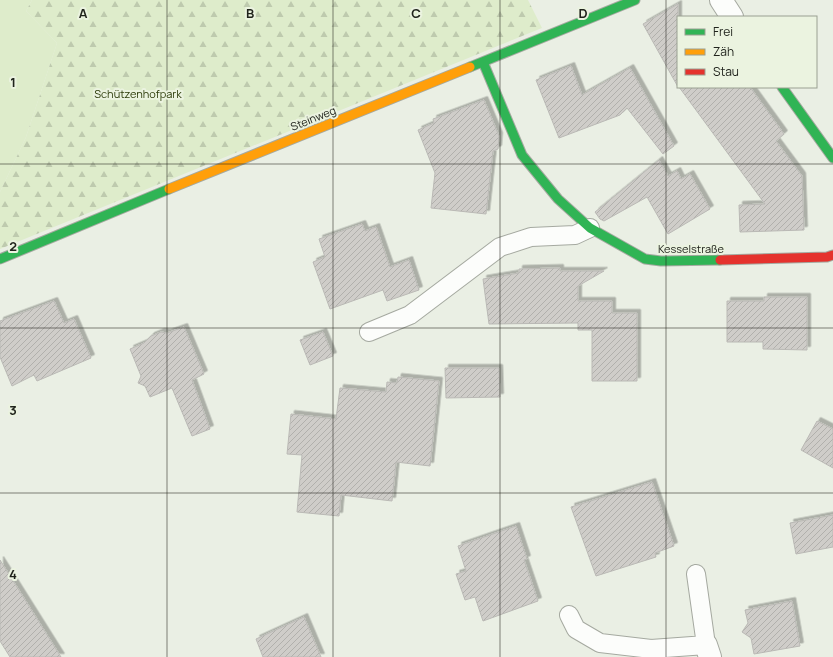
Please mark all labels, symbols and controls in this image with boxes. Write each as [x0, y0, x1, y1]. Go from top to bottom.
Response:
text: A [79, 4, 88, 22]
text: B [246, 4, 254, 22]
text: C [411, 4, 421, 22]
text: D [578, 4, 588, 22]
legend [677, 16, 817, 88]
text: Frei [713, 23, 733, 40]
text: Zäh [713, 43, 734, 60]
text: Stau [713, 63, 739, 80]
text: 1 [10, 73, 16, 91]
park label: Schützenhofpark [94, 86, 182, 101]
street label: Steinweg [288, 102, 338, 134]
text: 2 [9, 237, 17, 255]
street label: Kesselstraße [658, 241, 725, 256]
text: 3 [9, 401, 17, 419]
text: 4 [9, 565, 17, 583]

